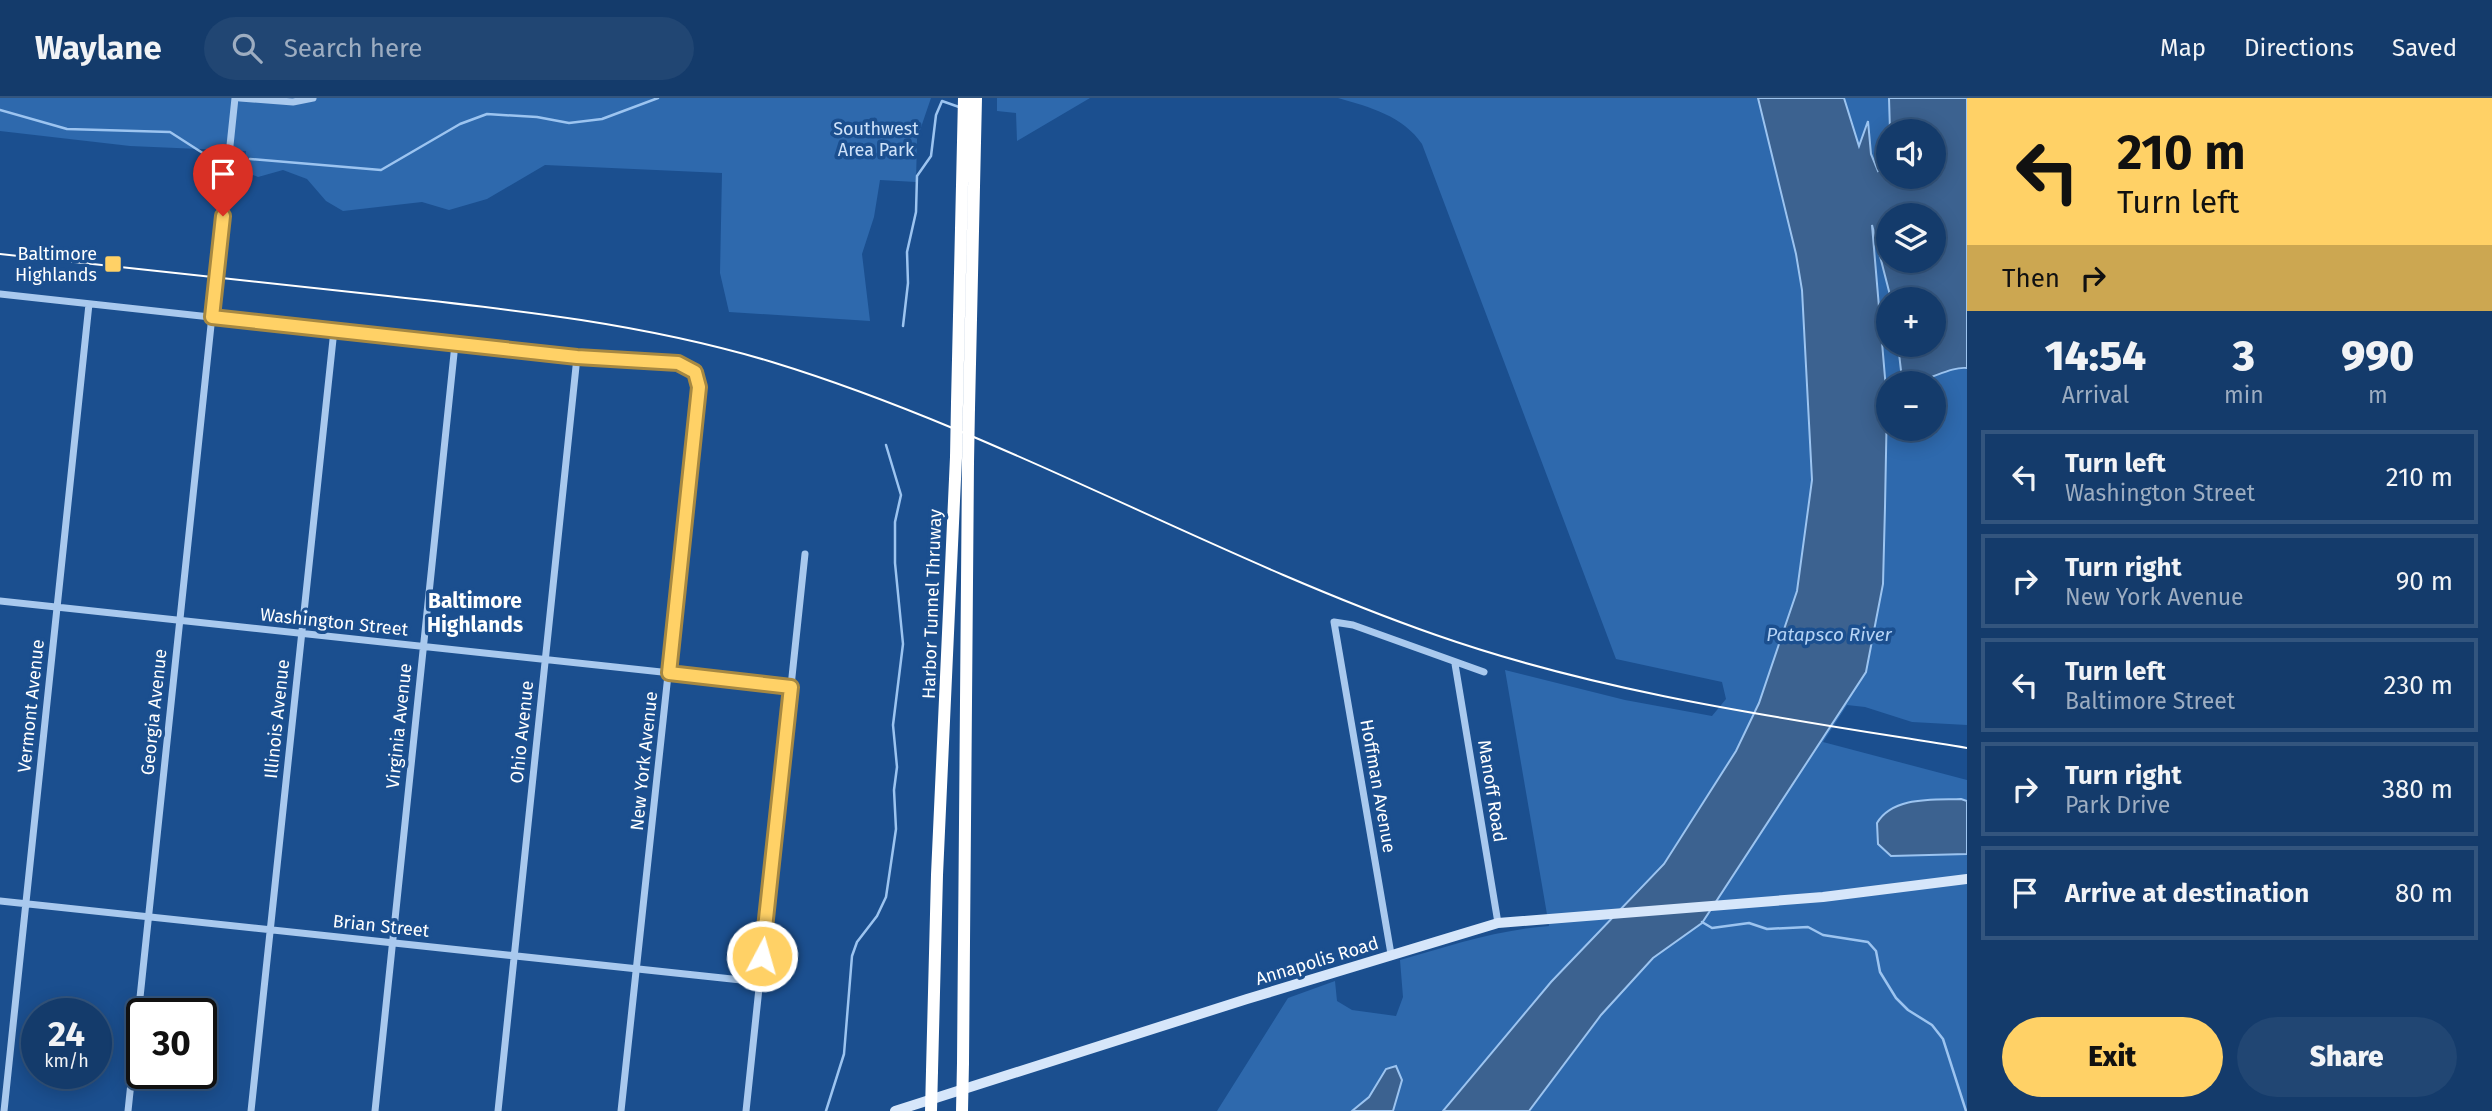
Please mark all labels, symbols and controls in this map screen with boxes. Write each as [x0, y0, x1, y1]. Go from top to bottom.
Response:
search box [204, 17, 694, 80]
text: Waylane [35, 28, 162, 68]
icon: search [228, 29, 266, 67]
text: Search here [284, 33, 423, 64]
text: Map [2160, 34, 2206, 62]
text: Directions [2244, 34, 2354, 62]
text: Saved [2392, 34, 2457, 62]
park label: Southwest Area Park [833, 118, 919, 161]
map controls [1876, 119, 1946, 441]
button: sound [1876, 119, 1946, 189]
text: 210 m [2117, 123, 2246, 182]
icon: left [2002, 126, 2093, 217]
pin [193, 144, 253, 216]
icon: arrive [204, 155, 242, 193]
text: Turn left [2117, 183, 2239, 221]
button: layers [1876, 203, 1946, 273]
place label: Baltimore Highlands [15, 243, 97, 286]
marker: Baltimore Highlands [103, 254, 123, 274]
icon: right [2074, 259, 2112, 297]
text: Then [2002, 263, 2060, 294]
button: + [1876, 287, 1946, 357]
text: 14:54 [2045, 331, 2146, 381]
text: 3 [2233, 331, 2255, 381]
text: 990 [2341, 331, 2414, 381]
button: − [1876, 371, 1946, 441]
text: Arrival [2062, 381, 2129, 409]
text: min [2224, 381, 2264, 409]
text: m [2368, 381, 2388, 409]
text: Turn left [2065, 448, 2166, 479]
icon: left [2006, 458, 2044, 496]
text: 210 m [2386, 462, 2453, 493]
text: Washington Street [2065, 479, 2255, 507]
street label: Harbor Tunnel Thruway [918, 508, 946, 699]
text: Turn right [2065, 552, 2182, 583]
icon: right [2006, 562, 2044, 600]
text: 90 m [2396, 566, 2453, 597]
text: New York Avenue [2065, 583, 2244, 611]
district label: Baltimore Highlands [427, 588, 523, 638]
street label: Washington Street [259, 603, 410, 641]
water label: Patapsco River [1766, 623, 1893, 646]
street label: Vermont Avenue [13, 638, 49, 774]
street label: Georgia Avenue [136, 648, 172, 776]
text: Turn left [2065, 656, 2166, 687]
street label: Illinois Avenue [260, 658, 294, 780]
street label: Virginia Avenue [381, 662, 417, 790]
icon: left [2006, 666, 2044, 704]
text: 230 m [2384, 670, 2453, 701]
street label: Ohio Avenue [506, 680, 538, 784]
text: Baltimore Street [2065, 687, 2235, 715]
street label: New York Avenue [626, 690, 662, 832]
street label: Hoffman Avenue [1355, 718, 1401, 854]
street label: Manoff Road [1473, 738, 1511, 844]
text: Turn right [2065, 760, 2182, 791]
icon: right [2006, 770, 2044, 808]
text: 380 m [2382, 774, 2453, 805]
text: Park Drive [2065, 791, 2170, 819]
icon: arrive [2006, 874, 2044, 912]
text: Arrive at destination [2065, 878, 2309, 909]
text: 80 m [2395, 878, 2453, 909]
street label: Brian Street [332, 910, 431, 942]
position arrow [725, 919, 799, 993]
street label: Annapolis Road [1253, 932, 1381, 990]
speed limit sign: 30 [126, 998, 217, 1089]
text: 24 [48, 1013, 85, 1055]
button: Exit [2002, 1017, 2223, 1097]
button: Share [2237, 1017, 2457, 1097]
text: km/h [44, 1050, 89, 1072]

